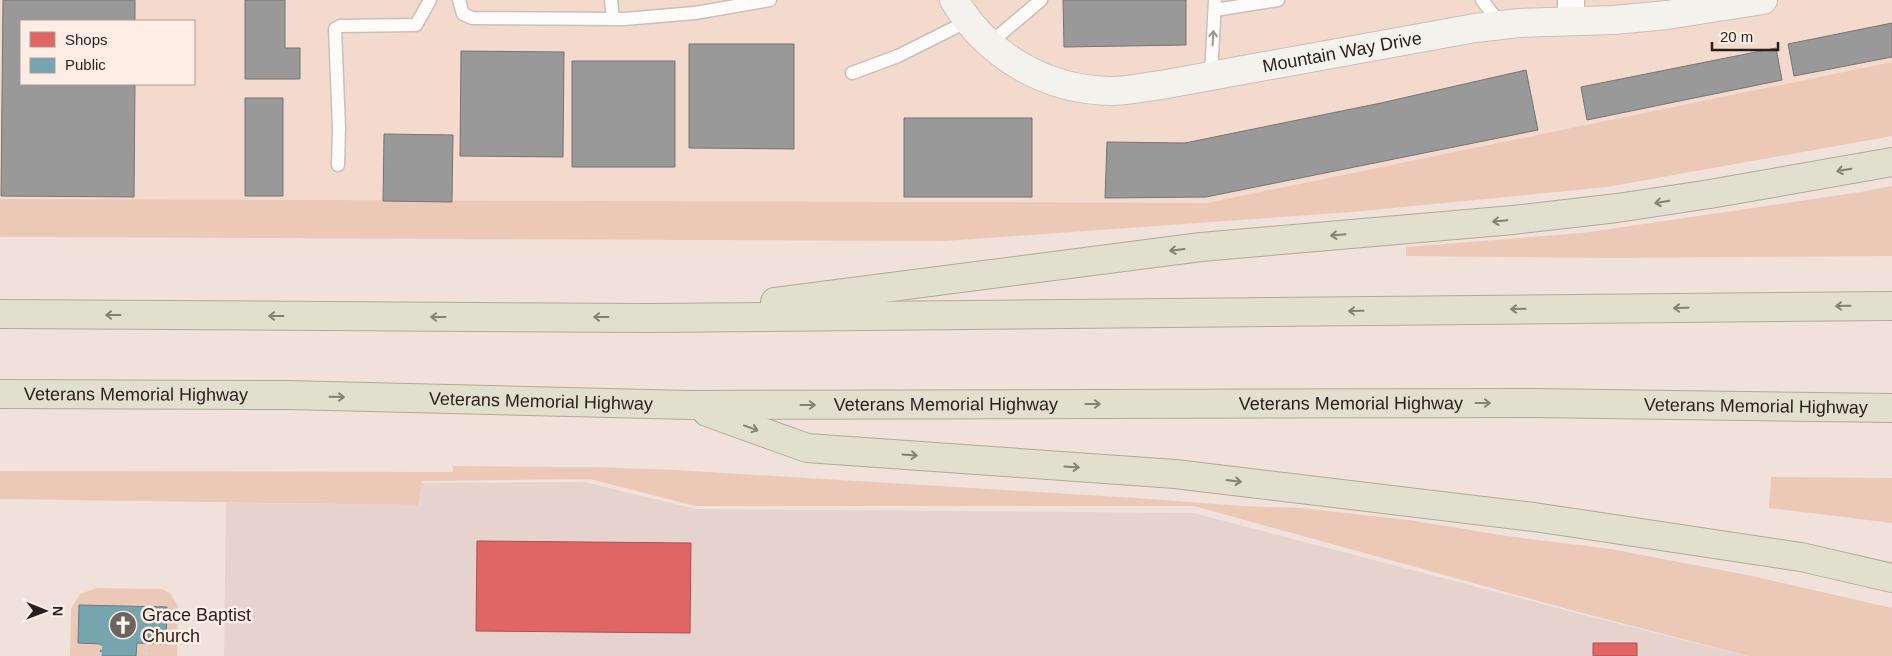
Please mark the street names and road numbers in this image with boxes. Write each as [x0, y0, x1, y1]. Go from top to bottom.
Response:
street label: Mountain Way Drive [1261, 28, 1423, 76]
street label: Veterans Memorial Highway [24, 384, 248, 405]
street label: Veterans Memorial Highway [429, 389, 653, 414]
street label: Veterans Memorial Highway [1239, 393, 1463, 414]
street label: Veterans Memorial Highway [834, 394, 1058, 415]
street label: Veterans Memorial Highway [1644, 395, 1868, 418]

